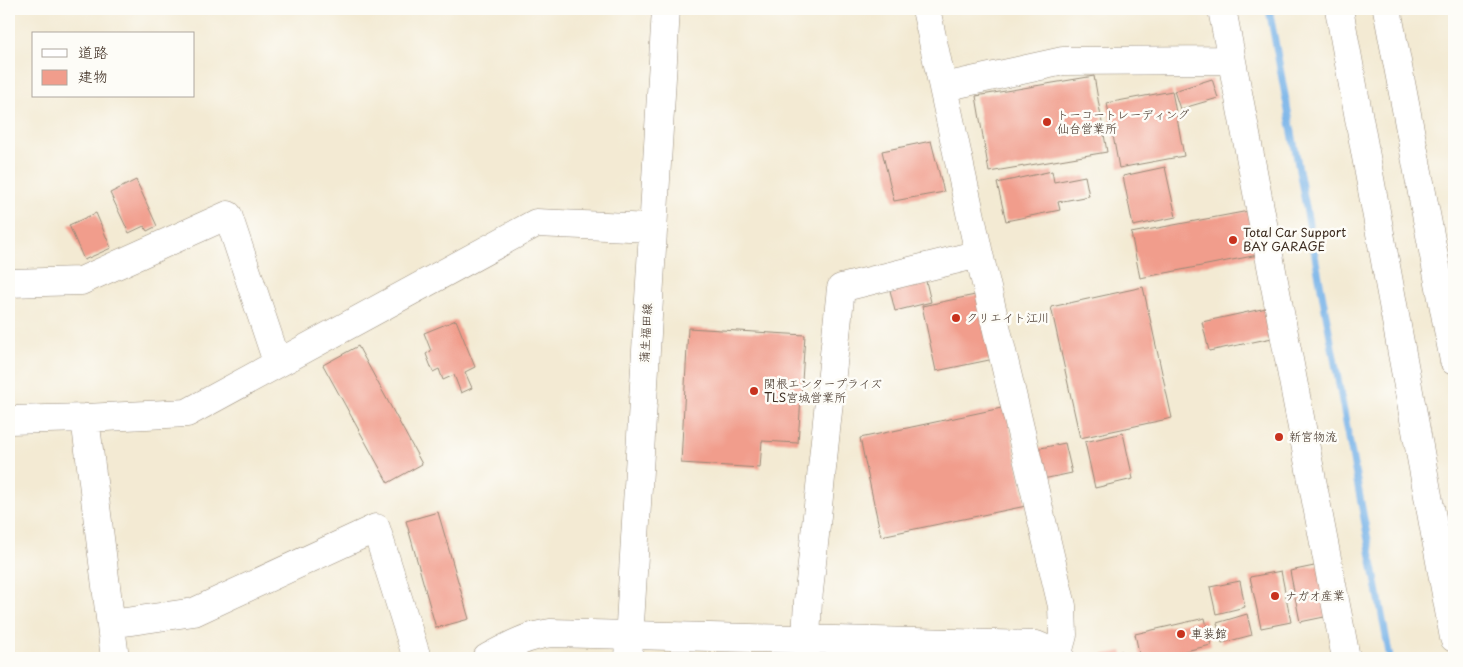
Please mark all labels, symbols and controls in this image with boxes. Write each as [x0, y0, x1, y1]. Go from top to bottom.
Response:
legend [32, 32, 195, 98]
text: 道路 [78, 40, 108, 63]
text: 建物 [78, 64, 108, 87]
place label: トーコートレーディング 仙台営業所 [1057, 105, 1189, 137]
marker: トーコートレーディング 仙台営業所 [1041, 116, 1053, 128]
place label: Total Car Support BAY GARAGE [1243, 223, 1346, 255]
marker: Total Car Support BAY GARAGE [1227, 234, 1239, 246]
street label: 蒲生福田線 [634, 303, 656, 363]
place label: クリエイト江川 [966, 308, 1050, 326]
marker: クリエイト江川 [950, 312, 962, 324]
place label: 関根エンタープライズ TLS宮城営業所 [764, 374, 882, 406]
marker: 関根エンタープライズ TLS宮城営業所 [748, 385, 760, 397]
place label: 新宮物流 [1289, 427, 1337, 445]
marker: 新宮物流 [1273, 431, 1285, 443]
place label: ナガオ産業 [1285, 586, 1345, 604]
marker: ナガオ産業 [1269, 590, 1281, 602]
place label: 車装館 [1191, 624, 1227, 642]
marker: 車装館 [1175, 628, 1187, 640]

